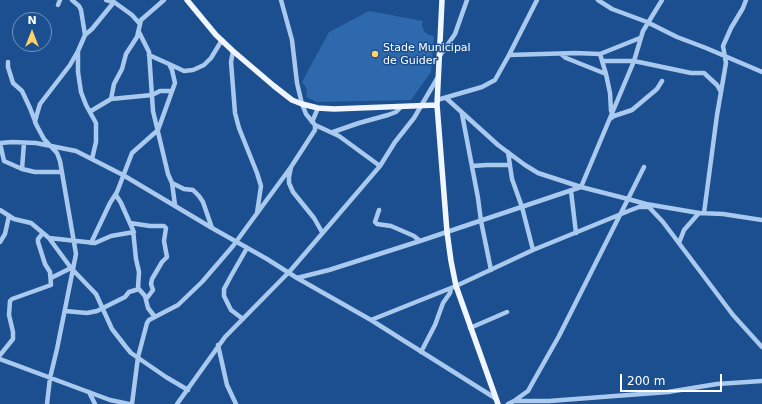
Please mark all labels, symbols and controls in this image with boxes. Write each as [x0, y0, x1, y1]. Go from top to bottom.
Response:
north arrow [12, 12, 52, 52]
text: N [27, 14, 37, 27]
place label: Stade Municipal de Guider [383, 41, 471, 67]
marker: Stade Municipal de Guider [370, 49, 380, 59]
scale bar [622, 366, 724, 392]
text: 200 m [627, 374, 665, 388]

